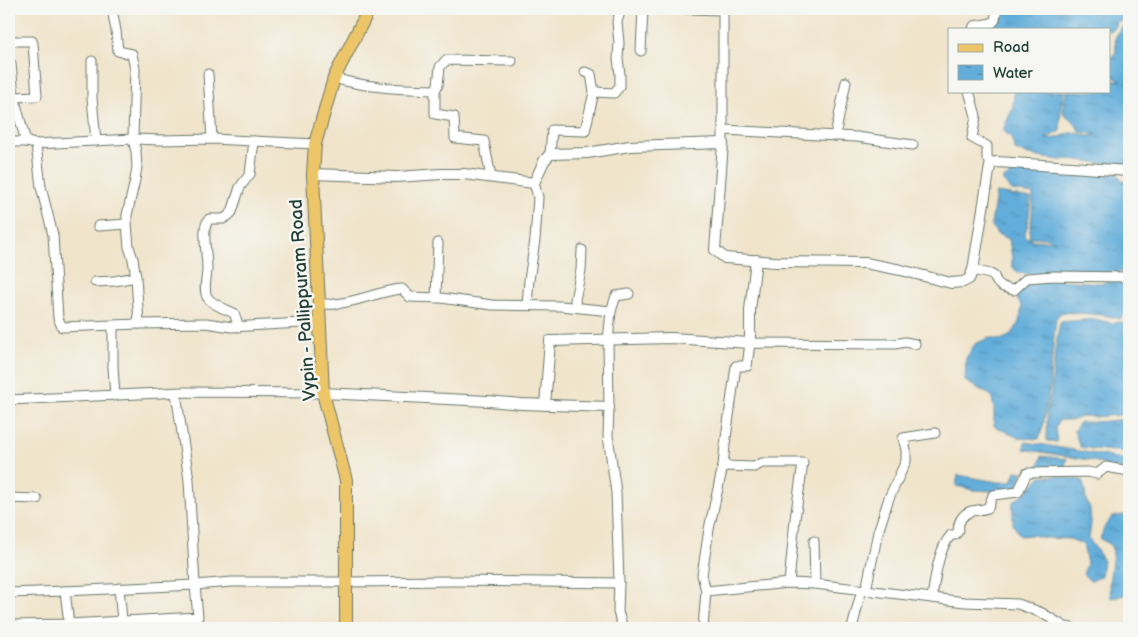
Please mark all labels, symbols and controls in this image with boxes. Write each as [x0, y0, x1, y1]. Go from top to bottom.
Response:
legend [948, 28, 1110, 92]
text: Road [993, 38, 1029, 57]
text: Water [993, 64, 1033, 83]
street label: Vypin - Pallippuram Road [285, 198, 321, 402]

